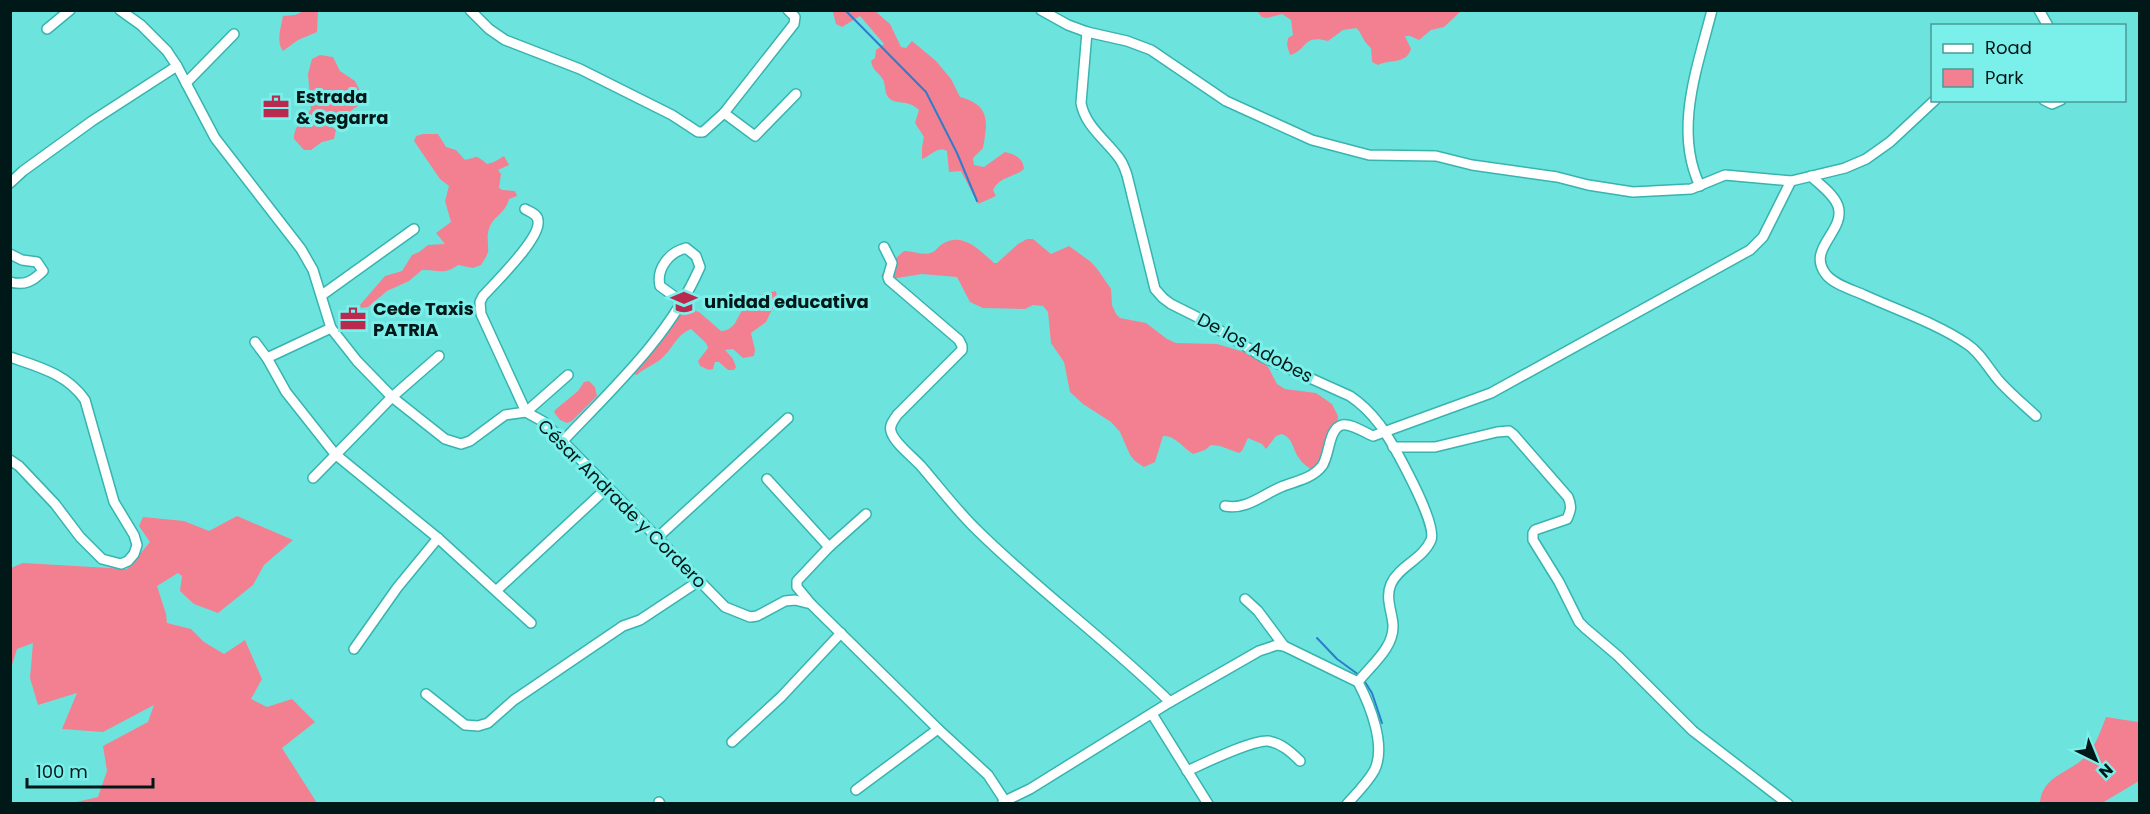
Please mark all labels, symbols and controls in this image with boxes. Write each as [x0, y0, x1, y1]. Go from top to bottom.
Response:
legend [1931, 24, 2126, 102]
text: Road [1985, 35, 2032, 60]
text: Park [1985, 65, 2024, 90]
place label: Estrada & Segarra [296, 84, 388, 130]
office icon: Estrada & Segarra [261, 92, 291, 122]
school or university icon: unidad educativa [669, 287, 699, 317]
place label: unidad educativa [704, 289, 869, 314]
place label: Cede Taxis PATRIA [373, 296, 474, 342]
office icon: Cede Taxis PATRIA [338, 304, 368, 334]
street label: De los Adobes [1193, 307, 1317, 388]
street label: César Andrade y Cordero [532, 414, 712, 594]
north arrow [2066, 730, 2126, 790]
scale bar [27, 751, 153, 789]
text: N [2094, 758, 2118, 783]
text: 100 m [36, 759, 88, 784]

